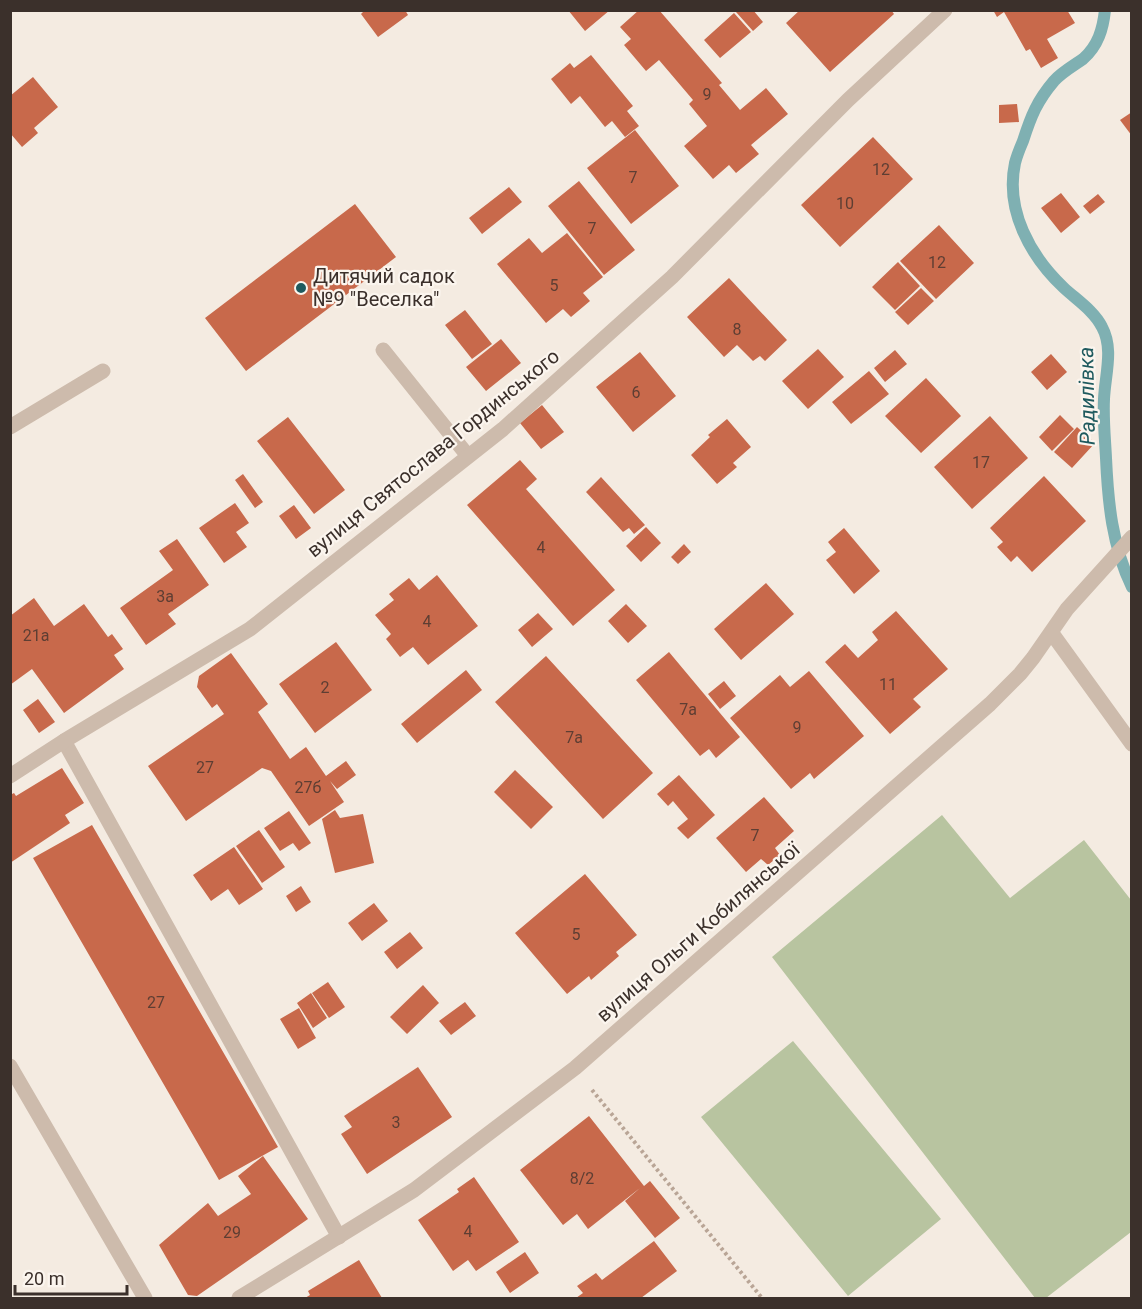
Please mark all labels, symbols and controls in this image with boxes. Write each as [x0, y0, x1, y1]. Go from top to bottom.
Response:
house number: 9 [703, 85, 712, 104]
house number: 12 [872, 160, 890, 179]
house number: 7 [629, 168, 638, 187]
house number: 10 [836, 194, 854, 213]
house number: 7 [588, 219, 597, 238]
house number: 12 [928, 253, 946, 272]
place label: Дитячий садок №9 "Веселка" [313, 264, 455, 311]
house number: 5 [550, 276, 559, 295]
marker: Дитячий садок №9 "Веселка" [294, 281, 308, 295]
house number: 8 [733, 320, 742, 339]
street label: вулиця Святослава Гординського [302, 344, 564, 562]
water label: Радилівка [1074, 347, 1100, 445]
house number: 6 [632, 383, 641, 402]
house number: 17 [972, 453, 990, 472]
house number: 4 [537, 538, 546, 557]
house number: 3а [156, 587, 174, 606]
house number: 4 [423, 612, 432, 631]
house number: 21а [23, 626, 49, 645]
house number: 11 [879, 675, 897, 694]
house number: 2 [321, 678, 330, 697]
house number: 7а [679, 700, 697, 719]
house number: 9 [793, 718, 802, 737]
house number: 7а [565, 728, 583, 747]
house number: 27 [196, 758, 214, 777]
house number: 27б [295, 778, 322, 797]
house number: 7 [751, 826, 760, 845]
street label: вулиця Ольги Кобилянської [592, 837, 805, 1027]
house number: 5 [572, 925, 581, 944]
house number: 27 [147, 993, 165, 1012]
house number: 3 [392, 1113, 401, 1132]
house number: 8/2 [570, 1169, 594, 1188]
house number: 4 [464, 1222, 473, 1241]
house number: 29 [223, 1223, 241, 1242]
scale bar [15, 1258, 128, 1296]
text: 20 m [24, 1268, 64, 1289]

